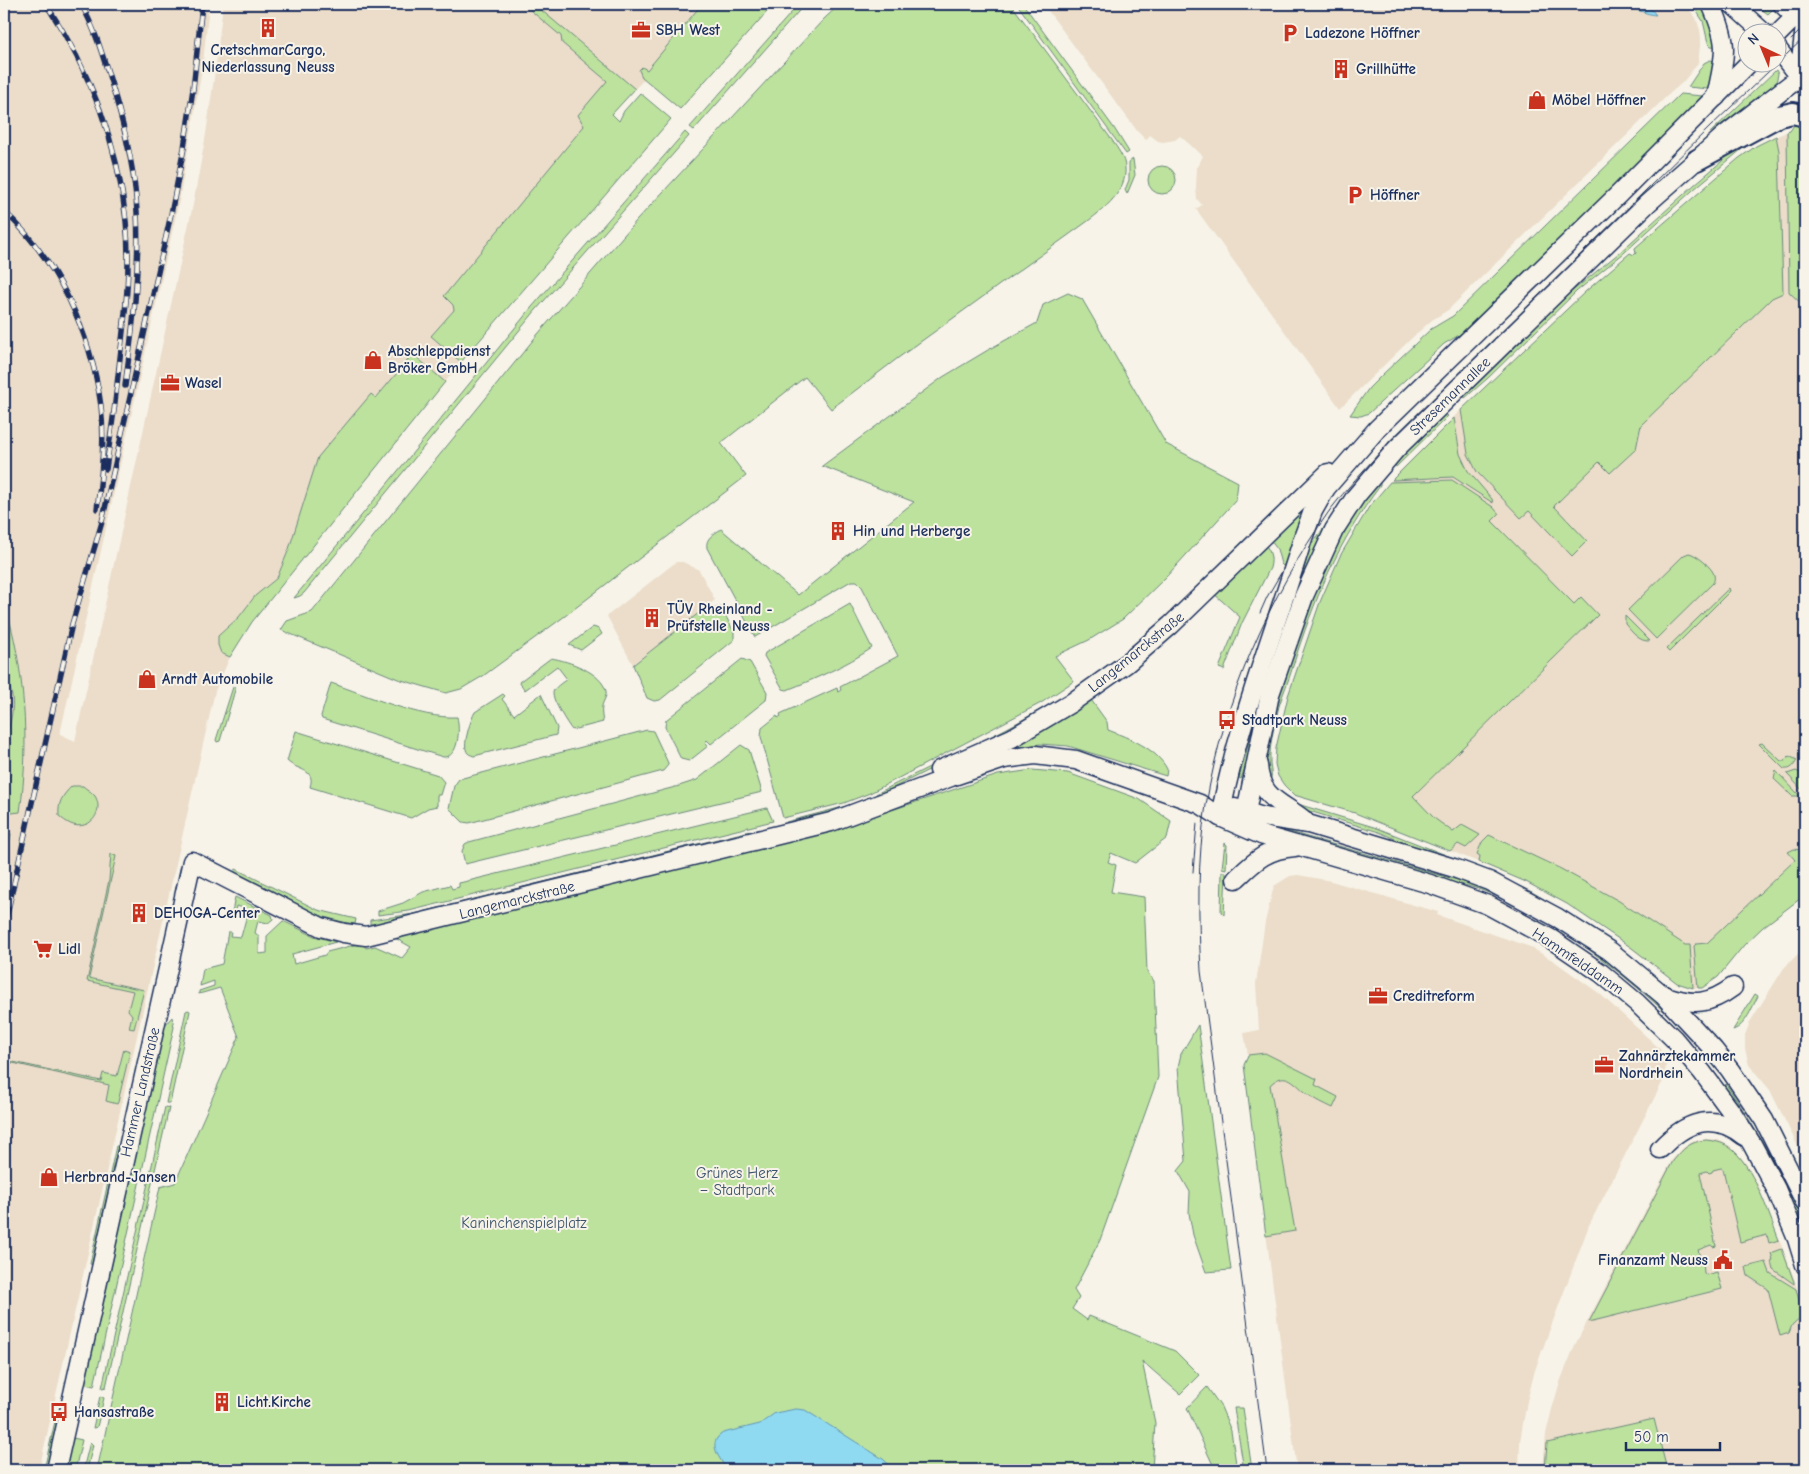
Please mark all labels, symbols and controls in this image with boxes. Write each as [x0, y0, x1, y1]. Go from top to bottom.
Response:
building icon: CretschmarCargo, Niederlassung Neuss [257, 17, 279, 39]
office icon: SBH West [630, 19, 652, 41]
place label: SBH West [656, 21, 721, 39]
parking icon: Ladezone Höffner [1279, 22, 1301, 44]
north arrow [1736, 22, 1786, 72]
place label: Ladezone Höffner [1305, 24, 1420, 42]
text: N [1744, 30, 1763, 48]
place label: CretschmarCargo, Niederlassung Neuss [201, 41, 335, 76]
building icon: Grillhütte [1330, 58, 1352, 80]
place label: Grillhütte [1356, 60, 1416, 78]
shop icon: Möbel Höffner [1526, 89, 1548, 111]
place label: Möbel Höffner [1552, 91, 1646, 109]
parking icon: Höffner [1344, 184, 1366, 206]
place label: Höffner [1370, 186, 1420, 204]
place label: Abschleppdienst Bröker GmbH [388, 342, 491, 377]
shop icon: Abschleppdienst Bröker GmbH [362, 349, 384, 371]
street label: Stresemannallee [1406, 353, 1495, 439]
office icon: Wasel [159, 372, 181, 394]
place label: Wasel [185, 374, 222, 392]
building icon: Hin und Herberge [827, 520, 849, 542]
place label: Hin und Herberge [853, 522, 970, 540]
place label: TÜV Rheinland - Prüfstelle Neuss [667, 599, 773, 635]
building icon: TÜV Rheinland - Prüfstelle Neuss [641, 607, 663, 629]
street label: Langemarckstraße [1084, 607, 1188, 696]
shop icon: Arndt Automobile [136, 668, 158, 690]
place label: Arndt Automobile [162, 670, 273, 688]
bus stop icon: Stadtpark Neuss [1216, 709, 1238, 731]
place label: Stadtpark Neuss [1242, 711, 1347, 729]
street label: Langemarckstraße [457, 877, 577, 923]
building icon: DEHOGA-Center [128, 902, 150, 924]
place label: DEHOGA-Center [154, 904, 260, 922]
street label: Hammfelddamm [1529, 924, 1627, 998]
supermarket icon: Lidl [32, 938, 54, 960]
place label: Lidl [58, 940, 81, 958]
office icon: Creditreform [1367, 985, 1389, 1007]
place label: Creditreform [1393, 987, 1475, 1005]
street label: Hammer Landstraße [116, 1025, 164, 1159]
place label: Zahnärztekammer Nordrhein [1619, 1047, 1735, 1082]
office icon: Zahnärztekammer Nordrhein [1593, 1054, 1615, 1076]
park label: Grünes Herz – Stadtpark [696, 1164, 779, 1199]
shop icon: Herbrand-Jansen [38, 1166, 60, 1188]
place label: Herbrand-Jansen [64, 1168, 176, 1186]
park label: Kaninchenspielplatz [461, 1214, 587, 1232]
public building icon: Finanzamt Neuss [1712, 1249, 1734, 1271]
place label: Finanzamt Neuss [1598, 1251, 1708, 1269]
building icon: Licht.Kirche [211, 1391, 233, 1413]
place label: Licht.Kirche [237, 1393, 311, 1411]
bus stop icon: Hansastraße [48, 1401, 70, 1423]
place label: Hansastraße [74, 1403, 154, 1421]
scale bar [1626, 1419, 1720, 1451]
text: 50 m [1634, 1428, 1669, 1446]

